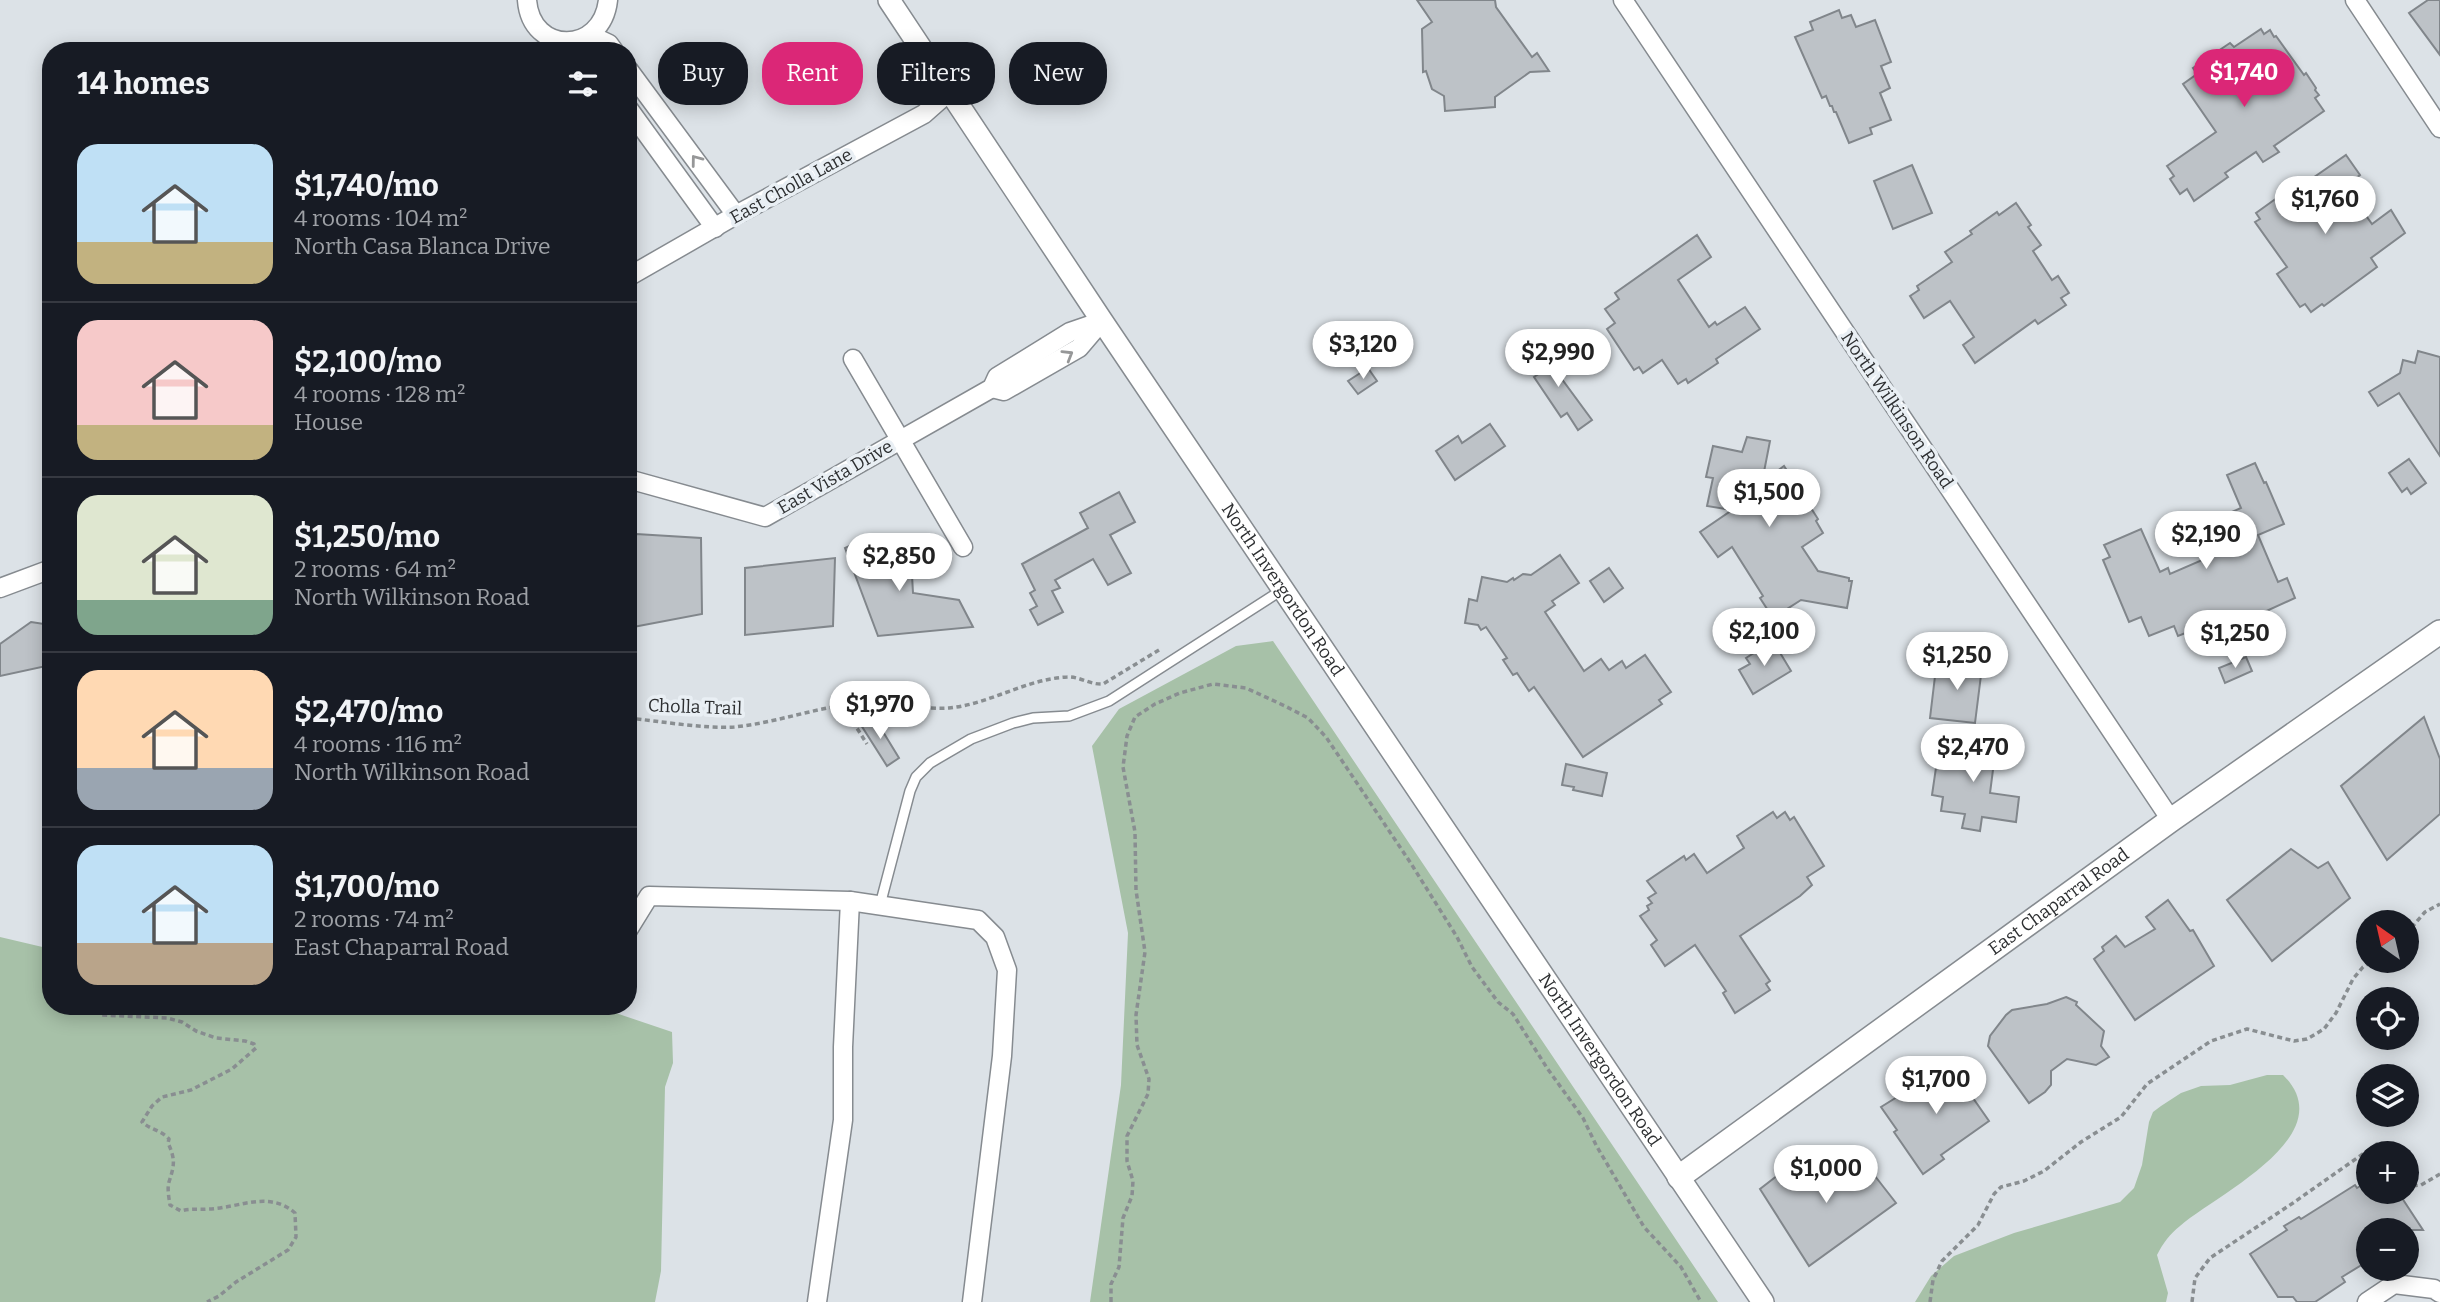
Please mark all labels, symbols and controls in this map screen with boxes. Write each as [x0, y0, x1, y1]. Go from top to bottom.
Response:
chip: Buy [658, 42, 748, 105]
chip: Rent [762, 42, 863, 105]
chip: Filters [877, 42, 995, 105]
chip: New [1009, 42, 1107, 105]
pin: $1,740 [2187, 50, 2301, 109]
text: $1,740 [2210, 58, 2278, 86]
icon: filters [564, 65, 602, 103]
text: 14 homes [77, 66, 210, 102]
street label: East Cholla Lane [726, 143, 856, 229]
one-way arrow [692, 155, 704, 168]
text: $1,740/mo [294, 168, 439, 204]
icon: home [133, 172, 217, 256]
pin: $1,760 [2268, 176, 2382, 236]
text: $1,760 [2291, 185, 2359, 213]
text: 4 rooms · 104 m² [294, 204, 467, 232]
text: North Casa Blanca Drive [294, 232, 551, 260]
pin: $3,120 [1306, 322, 1420, 381]
street label: North Wilkinson Road [1836, 327, 1958, 493]
text: $3,120 [1329, 330, 1397, 358]
pin: $2,990 [1501, 330, 1615, 389]
text: $2,990 [1521, 338, 1595, 366]
text: $2,100/mo [294, 344, 442, 380]
icon: home [133, 348, 217, 432]
one-way arrow [1060, 350, 1073, 363]
text: 4 rooms · 128 m² [294, 380, 465, 408]
text: House [294, 408, 363, 436]
street label: East Vista Drive [774, 435, 896, 519]
pin: $1,500 [1712, 470, 1826, 529]
text: $1,500 [1733, 478, 1805, 506]
street label: North Invergordon Road [1217, 499, 1349, 680]
pin: $2,190 [2149, 512, 2263, 571]
text: $1,250/mo [294, 519, 440, 555]
text: $2,190 [2171, 520, 2241, 548]
icon: home [133, 523, 217, 607]
pin: $2,850 [842, 534, 956, 593]
text: $2,850 [862, 542, 936, 570]
text: 2 rooms · 64 m² [294, 555, 456, 583]
text: North Wilkinson Road [294, 583, 530, 611]
pin: $2,100 [1707, 608, 1821, 668]
pin: $1,250 [2178, 610, 2292, 670]
text: $2,100 [1728, 617, 1800, 645]
text: $1,250 [2200, 619, 2270, 647]
pin: $1,250 [1900, 632, 2014, 692]
text: $1,250 [1922, 641, 1992, 669]
pin: $1,970 [823, 682, 937, 741]
text: $1,970 [846, 690, 914, 718]
text: $2,470/mo [294, 694, 443, 730]
street label: Cholla Trail [648, 694, 742, 720]
icon: home [133, 698, 217, 782]
pin: $2,470 [1916, 724, 2030, 784]
text: 4 rooms · 116 m² [294, 730, 462, 758]
text: $2,470 [1937, 733, 2009, 761]
text: North Wilkinson Road [294, 758, 530, 786]
street label: East Chaparral Road [1984, 843, 2133, 960]
text: $1,700/mo [294, 869, 440, 905]
icon: home [133, 873, 217, 957]
text: 2 rooms · 74 m² [294, 905, 454, 933]
north arrow [2356, 910, 2418, 973]
map controls [2356, 910, 2419, 1281]
text: East Chaparral Road [294, 933, 509, 961]
street label: North Invergordon Road [1534, 969, 1666, 1151]
button: locate [2356, 987, 2419, 1050]
pin: $1,700 [1879, 1056, 1993, 1116]
button: layers [2356, 1064, 2419, 1127]
text: $1,700 [1901, 1065, 1971, 1093]
button: + [2356, 1141, 2419, 1204]
pin: $1,000 [1769, 1146, 1883, 1205]
text: $1,000 [1790, 1154, 1862, 1182]
button: − [2356, 1218, 2419, 1281]

